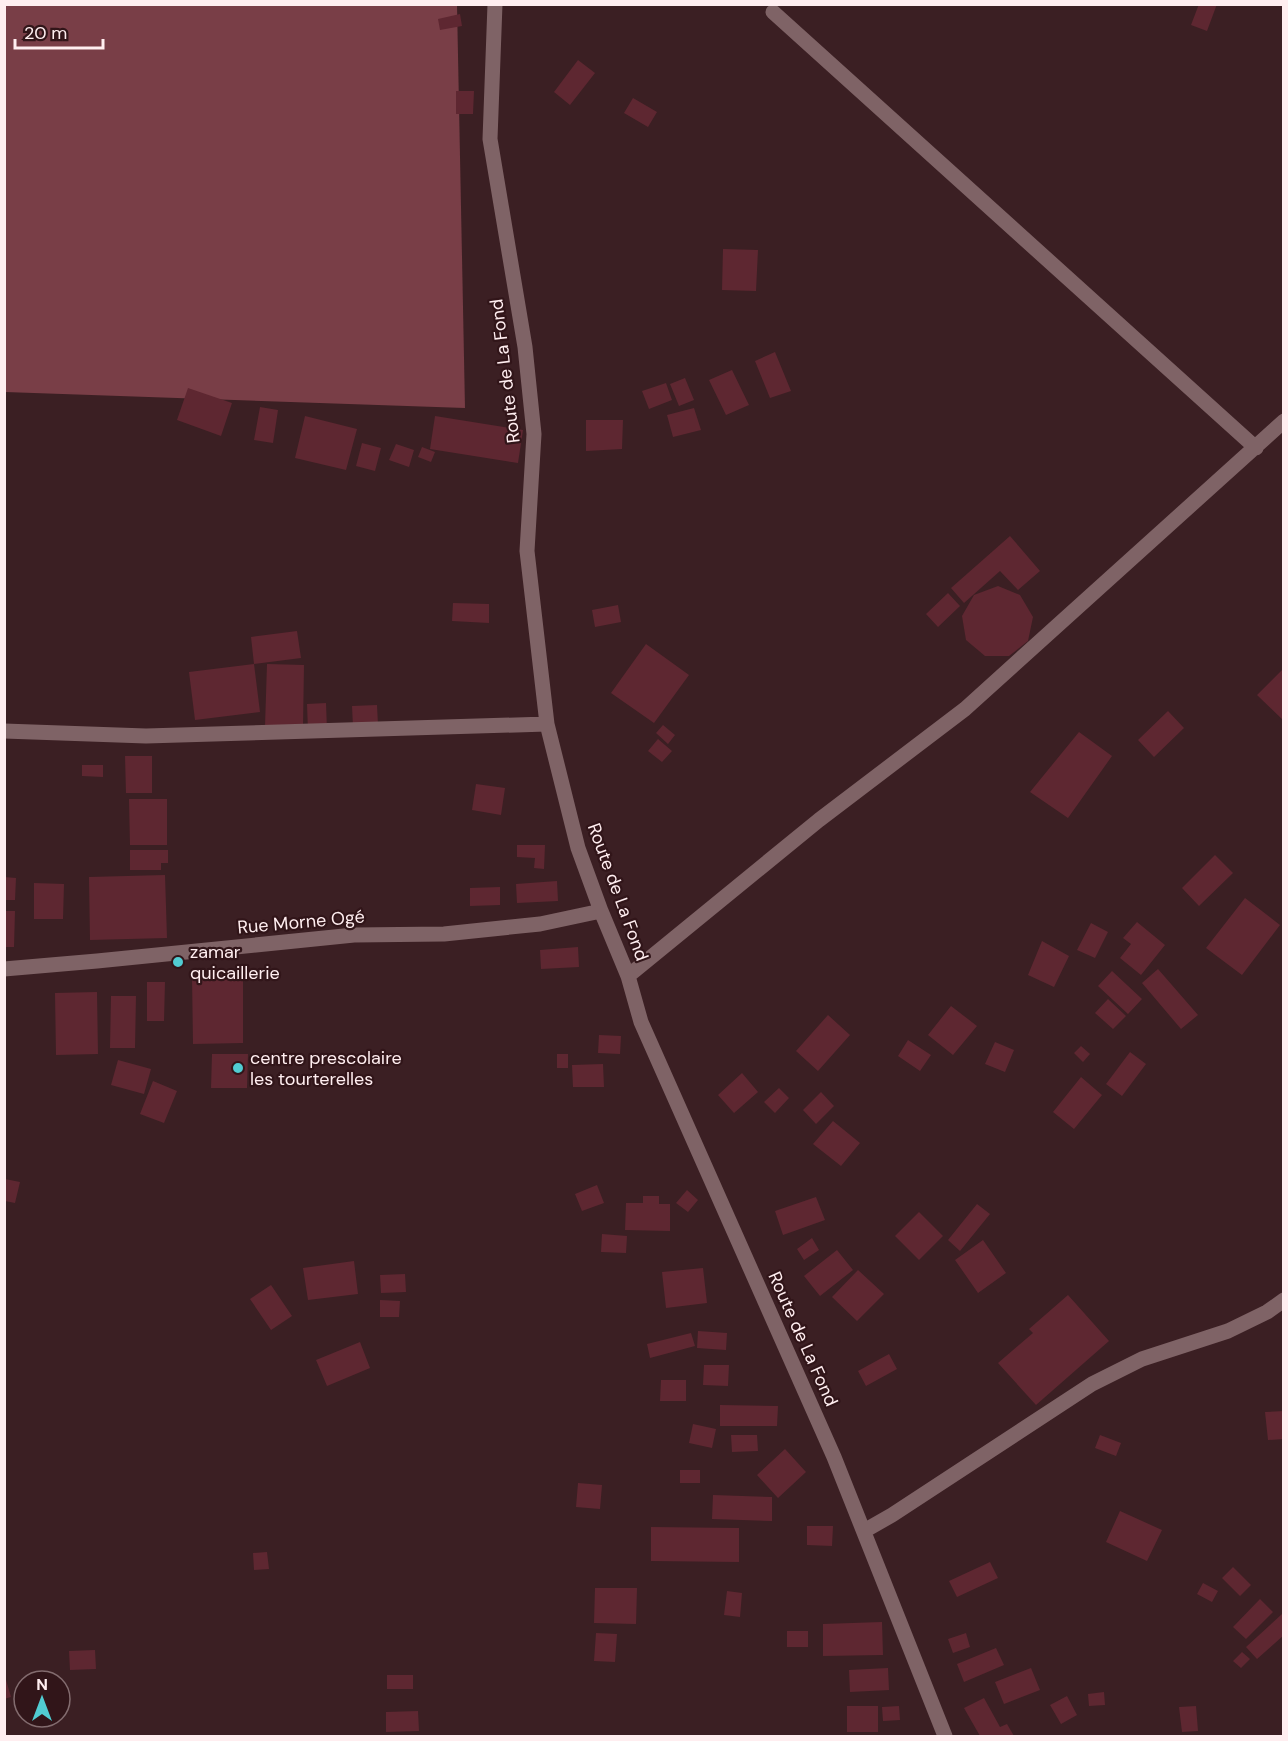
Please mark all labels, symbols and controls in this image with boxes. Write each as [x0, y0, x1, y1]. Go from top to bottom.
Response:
scale bar [15, 12, 104, 50]
text: 20 m [24, 21, 67, 45]
street label: Route de La Fond [484, 298, 526, 444]
street label: Route de La Fond [582, 820, 654, 964]
street label: Rue Morne Ogé [236, 904, 366, 940]
place label: zamar quicaillerie [190, 940, 280, 985]
marker: zamar quicaillerie [171, 955, 185, 969]
place label: centre prescolaire les tourterelles [250, 1046, 402, 1091]
marker: centre prescolaire les tourterelles [231, 1061, 245, 1075]
street label: Route de La Fond [763, 1268, 843, 1410]
north arrow [12, 1669, 72, 1729]
text: N [36, 1674, 48, 1695]

